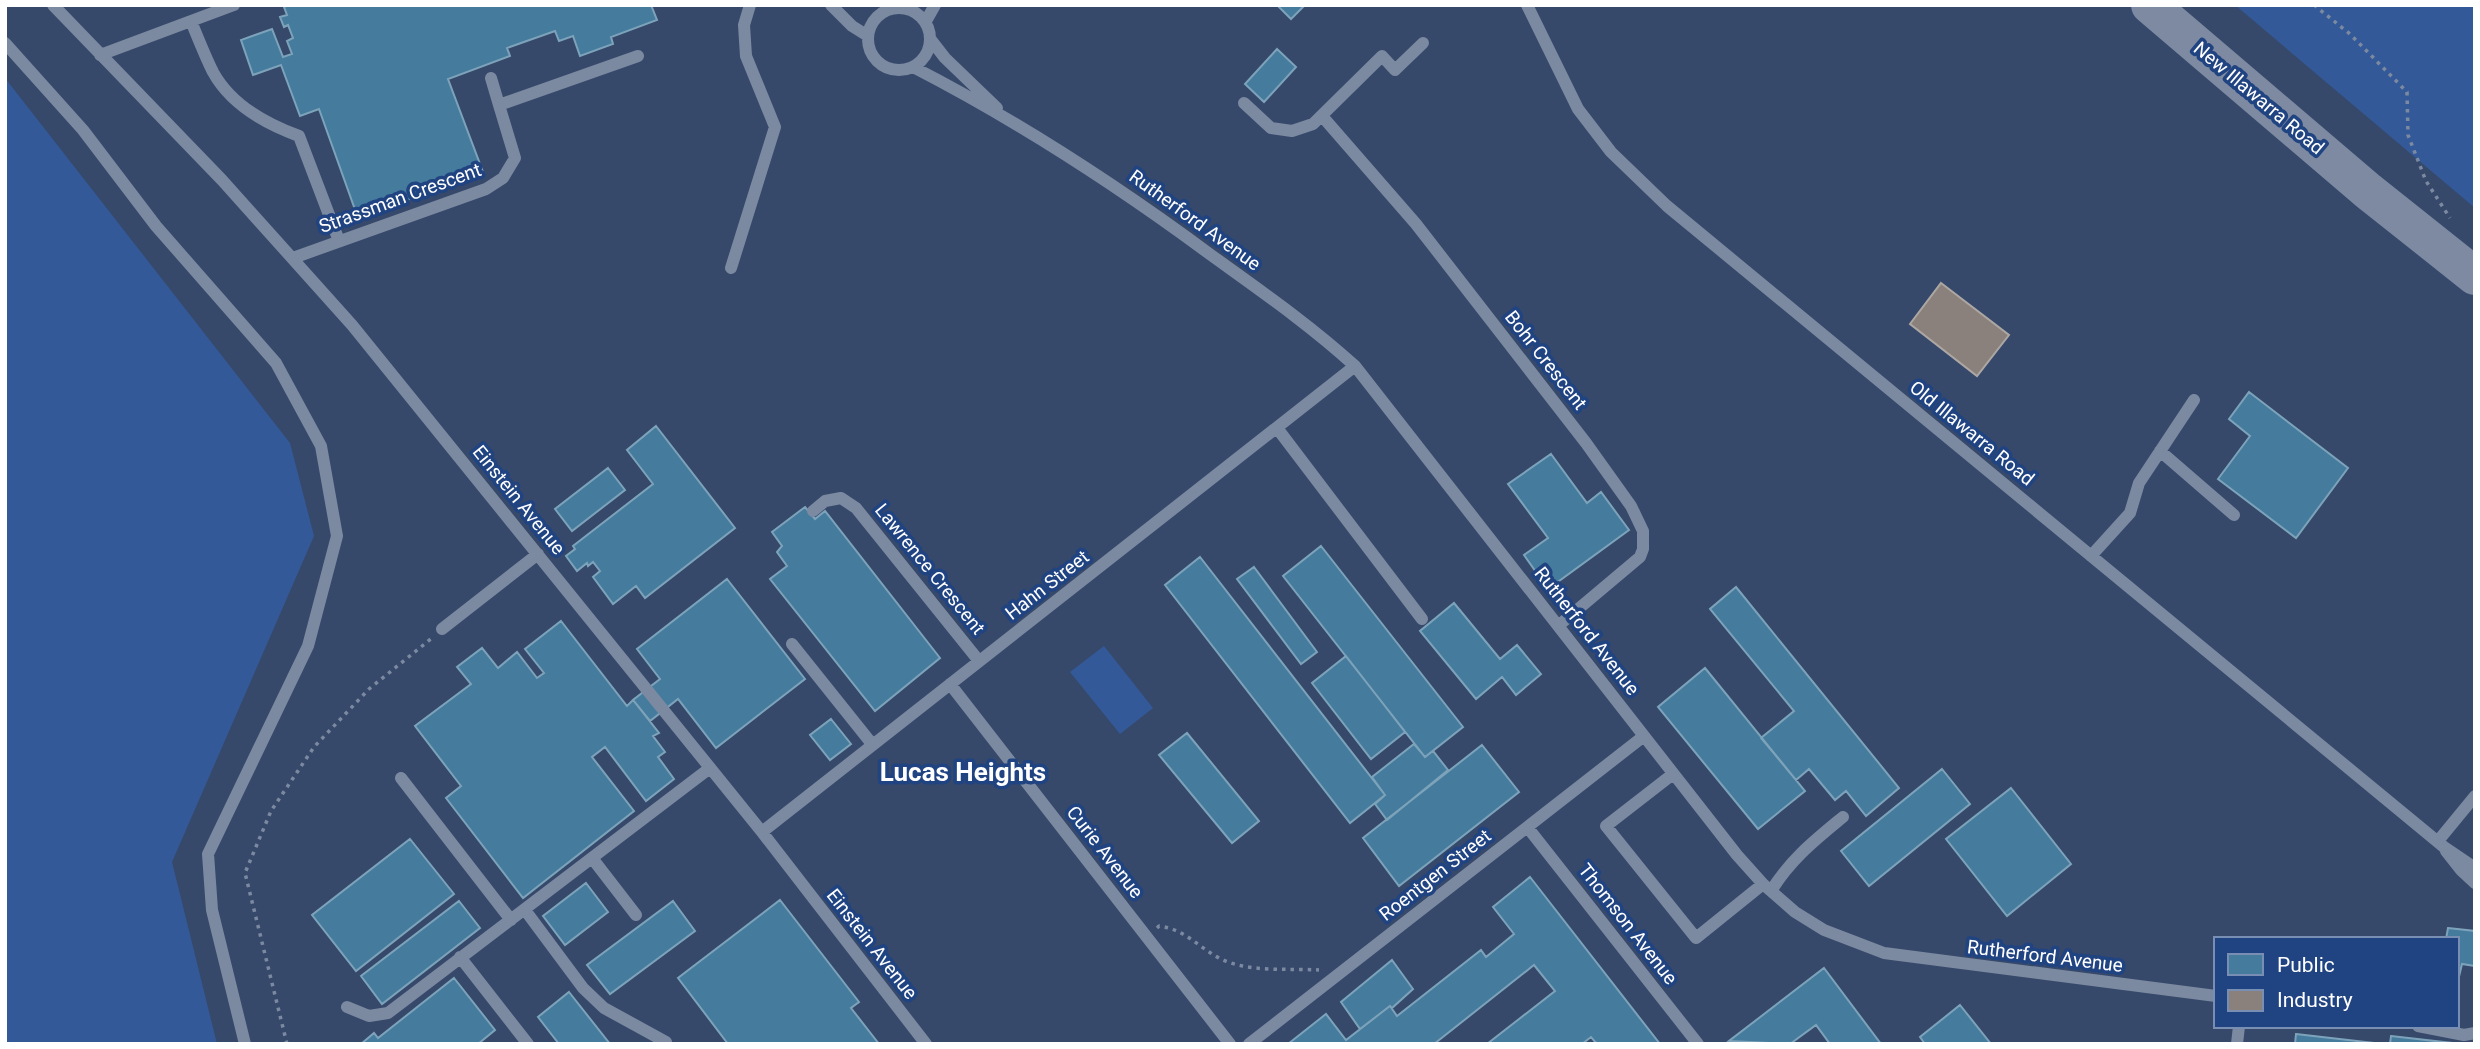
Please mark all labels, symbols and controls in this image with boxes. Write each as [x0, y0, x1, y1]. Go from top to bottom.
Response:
street label: New Illawarra Road [2189, 37, 2329, 159]
street label: Strassman Crescent [316, 158, 484, 238]
street label: Rutherford Avenue [1125, 165, 1265, 275]
street label: Bohr Crescent [1500, 306, 1592, 414]
street label: Old Illawarra Road [1905, 376, 2039, 490]
street label: Einstein Avenue [468, 441, 570, 559]
street label: Lawrence Crescent [870, 499, 990, 639]
street label: Hahn Street [1001, 545, 1093, 625]
street label: Rutherford Avenue [1530, 562, 1644, 700]
district label: Lucas Heights [880, 757, 1046, 787]
street label: Curie Avenue [1062, 801, 1148, 903]
street label: Roentgen Street [1375, 824, 1495, 926]
street label: Thomson Avenue [1574, 859, 1682, 989]
street label: Einstein Avenue [822, 884, 922, 1004]
street label: Rutherford Avenue [1966, 935, 2124, 977]
legend [2214, 937, 2459, 1028]
text: Public [2277, 953, 2335, 977]
text: Industry [2277, 988, 2353, 1012]

